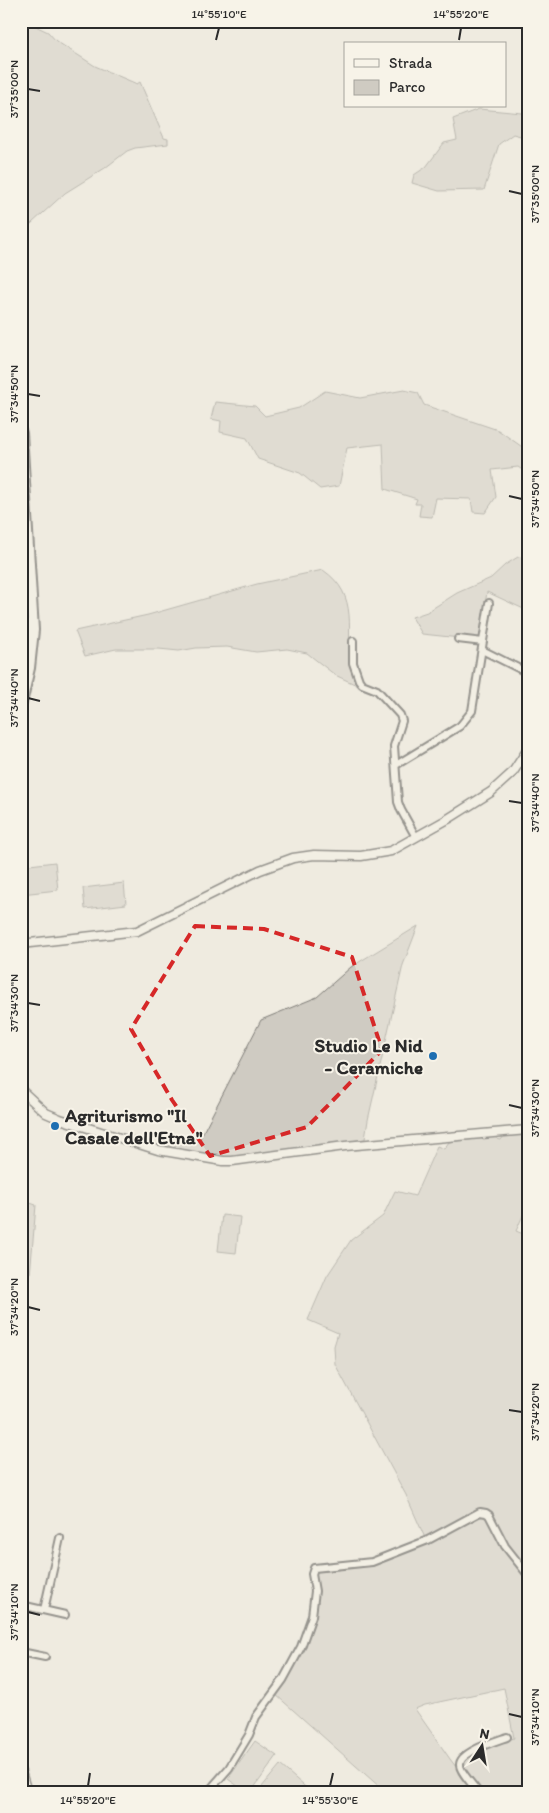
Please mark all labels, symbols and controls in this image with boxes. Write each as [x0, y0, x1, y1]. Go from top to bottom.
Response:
text: 14°55'10"E [191, 7, 247, 21]
text: 14°55'20"E [433, 7, 489, 21]
legend [344, 42, 506, 108]
text: Strada [389, 54, 433, 72]
text: 37°35'00"N [7, 60, 21, 118]
text: Parco [389, 78, 425, 96]
text: 37°35'00"N [528, 165, 542, 223]
text: 37°34'50"N [7, 365, 21, 423]
text: 37°34'50"N [528, 470, 542, 528]
text: 37°34'40"N [7, 668, 21, 728]
text: 37°34'40"N [528, 773, 542, 833]
text: 37°34'30"N [7, 974, 21, 1032]
place label: Studio Le Nid - Ceramiche [315, 1034, 424, 1079]
marker: Studio Le Nid - Ceramiche [427, 1050, 439, 1062]
text: 37°34'30"N [528, 1079, 542, 1137]
place label: Agriturismo "Il Casale dell'Etna" [64, 1104, 203, 1149]
marker: Agriturismo "Il Casale dell'Etna" [49, 1120, 61, 1132]
text: 37°34'20"N [7, 1278, 21, 1336]
text: 37°34'20"N [528, 1383, 542, 1441]
text: 37°34'10"N [7, 1583, 21, 1641]
text: 37°34'10"N [528, 1688, 542, 1746]
north arrow [456, 1720, 506, 1770]
text: N [478, 1724, 491, 1743]
text: 14°55'20"E [60, 1793, 116, 1807]
text: 14°55'30"E [302, 1793, 358, 1807]

